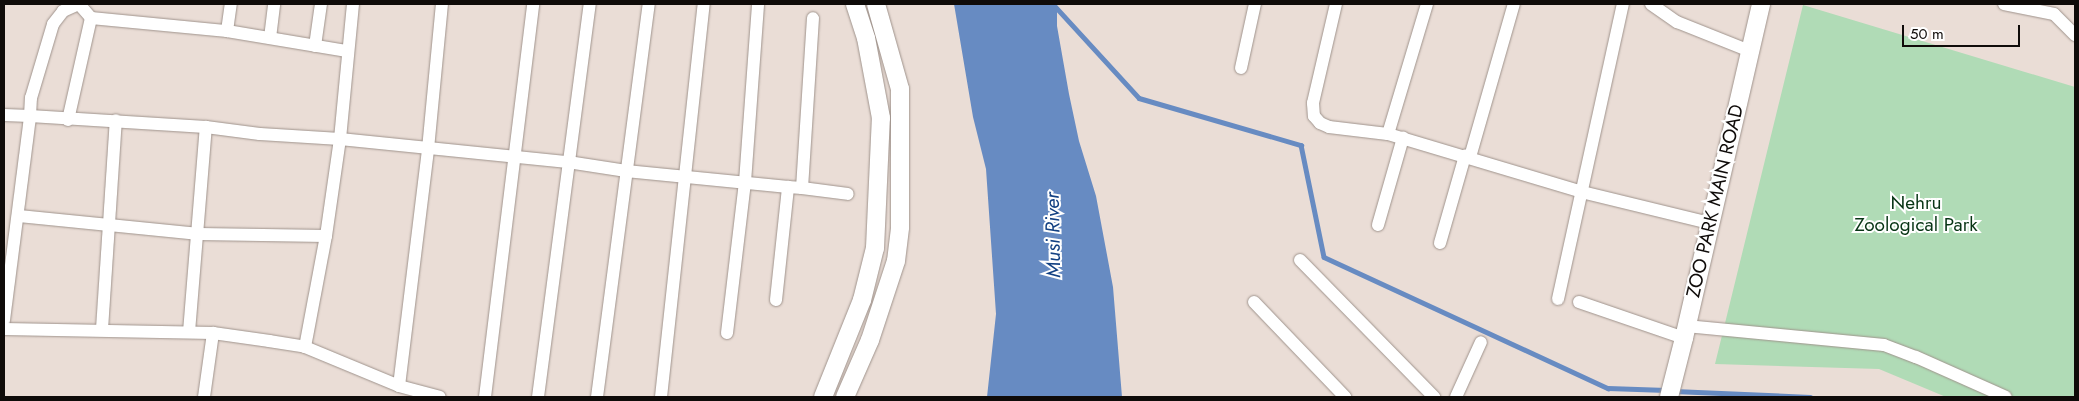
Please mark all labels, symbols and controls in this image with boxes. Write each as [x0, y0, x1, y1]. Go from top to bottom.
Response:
scale bar [1904, 15, 2022, 47]
text: 50 m [1910, 23, 1944, 45]
street label: ZOO PARK MAIN ROAD [1682, 102, 1748, 300]
water label: Musi River [1040, 192, 1066, 278]
park label: Nehru Zoological Park [1854, 192, 1978, 236]

